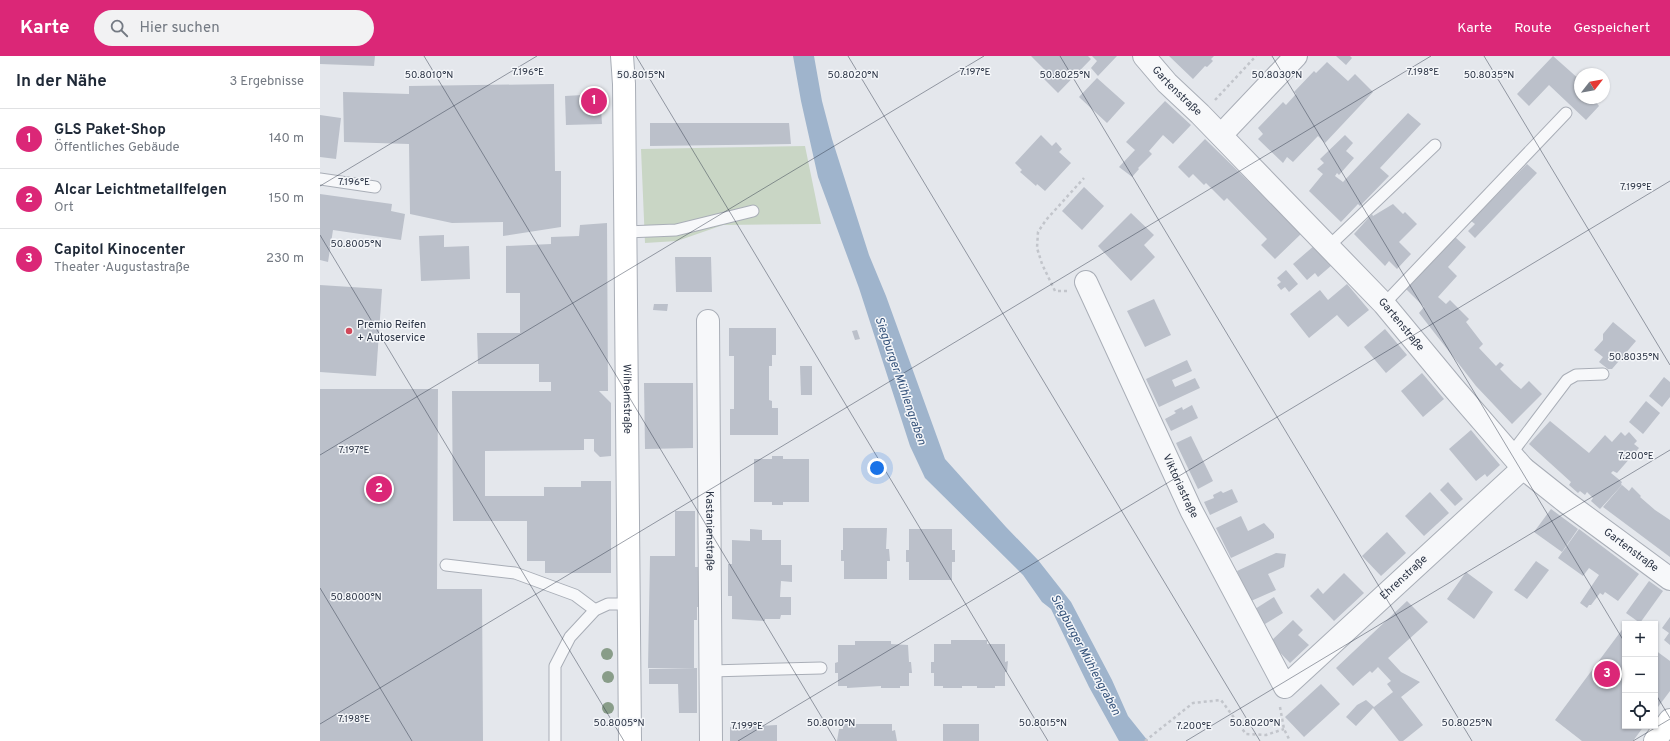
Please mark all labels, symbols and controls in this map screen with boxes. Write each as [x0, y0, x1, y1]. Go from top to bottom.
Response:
search box [94, 10, 374, 46]
text: Karte [20, 16, 70, 40]
icon: search [108, 17, 130, 39]
text: Hier suchen [140, 19, 220, 38]
text: Karte [1457, 20, 1492, 37]
text: Route [1514, 20, 1551, 37]
text: Gespeichert [1573, 20, 1650, 37]
street label: Gartenstraße [1149, 63, 1205, 119]
text: 7.196°E [512, 66, 544, 79]
text: 7.197°E [959, 66, 991, 79]
text: 7.198°E [1407, 66, 1439, 79]
north arrow [1574, 68, 1610, 104]
text: 50.8010°N [405, 69, 453, 82]
text: 50.8015°N [617, 69, 665, 82]
text: 50.8020°N [827, 69, 879, 82]
text: 50.8025°N [1040, 69, 1090, 82]
text: 50.8030°N [1252, 69, 1302, 82]
text: 50.8035°N [1464, 69, 1514, 82]
text: In der Nähe [16, 71, 107, 93]
text: 3 Ergebnisse [229, 74, 304, 90]
pin: 1 [581, 86, 607, 116]
text: GLS Paket-Shop [54, 121, 166, 140]
text: 1 [26, 131, 32, 147]
text: 140 m [269, 131, 304, 147]
text: Öffentliches Gebäude [54, 140, 180, 156]
text: 7.196°E [338, 176, 370, 189]
text: Alcar Leichtmetallfelgen [54, 181, 227, 200]
text: 7.199°E [1620, 181, 1652, 194]
text: 2 [25, 191, 33, 207]
text: 150 m [269, 191, 304, 207]
text: Ort [54, 200, 74, 216]
text: 50.8005°N [330, 238, 382, 251]
text: Capitol Kinocenter [54, 241, 185, 260]
text: 3 [25, 251, 33, 267]
text: 230 m [266, 251, 304, 267]
text: Theater · Augustastraße [54, 260, 190, 276]
street label: Gartenstraße [1375, 295, 1427, 354]
water label: Siegburger Mühlengraben [870, 315, 930, 448]
place label: Premio Reifen + Autoservice [357, 318, 426, 345]
marker: Premio Reifen + Autoservice [344, 326, 354, 336]
text: 50.8035°N [1609, 351, 1659, 364]
street label: Wilhelmstraße [620, 364, 634, 434]
text: 7.197°E [338, 444, 370, 457]
text: 7.200°E [1618, 450, 1654, 463]
street label: Viktoriastraße [1159, 452, 1201, 521]
your location [867, 458, 887, 478]
pin: 2 [366, 474, 392, 504]
street label: Kastanienstraße [702, 491, 717, 571]
street label: Gartenstraße [1601, 525, 1661, 575]
street label: Ehrenstraße [1377, 552, 1431, 603]
text: 50.8000°N [330, 591, 382, 604]
water label: Siegburger Mühlengraben [1046, 592, 1124, 719]
map controls [1622, 621, 1658, 729]
button: + [1622, 621, 1658, 657]
button: − [1622, 657, 1658, 693]
pin: 3 [1594, 659, 1620, 689]
button: locate [1622, 693, 1658, 729]
text: 7.198°E [338, 713, 370, 726]
text: 50.8005°N [593, 717, 645, 730]
text: 50.8010°N [807, 717, 855, 730]
text: 50.8015°N [1019, 717, 1067, 730]
text: 50.8020°N [1229, 717, 1281, 730]
text: 50.8025°N [1442, 717, 1492, 730]
text: 7.199°E [731, 720, 763, 733]
text: 7.200°E [1176, 720, 1212, 733]

